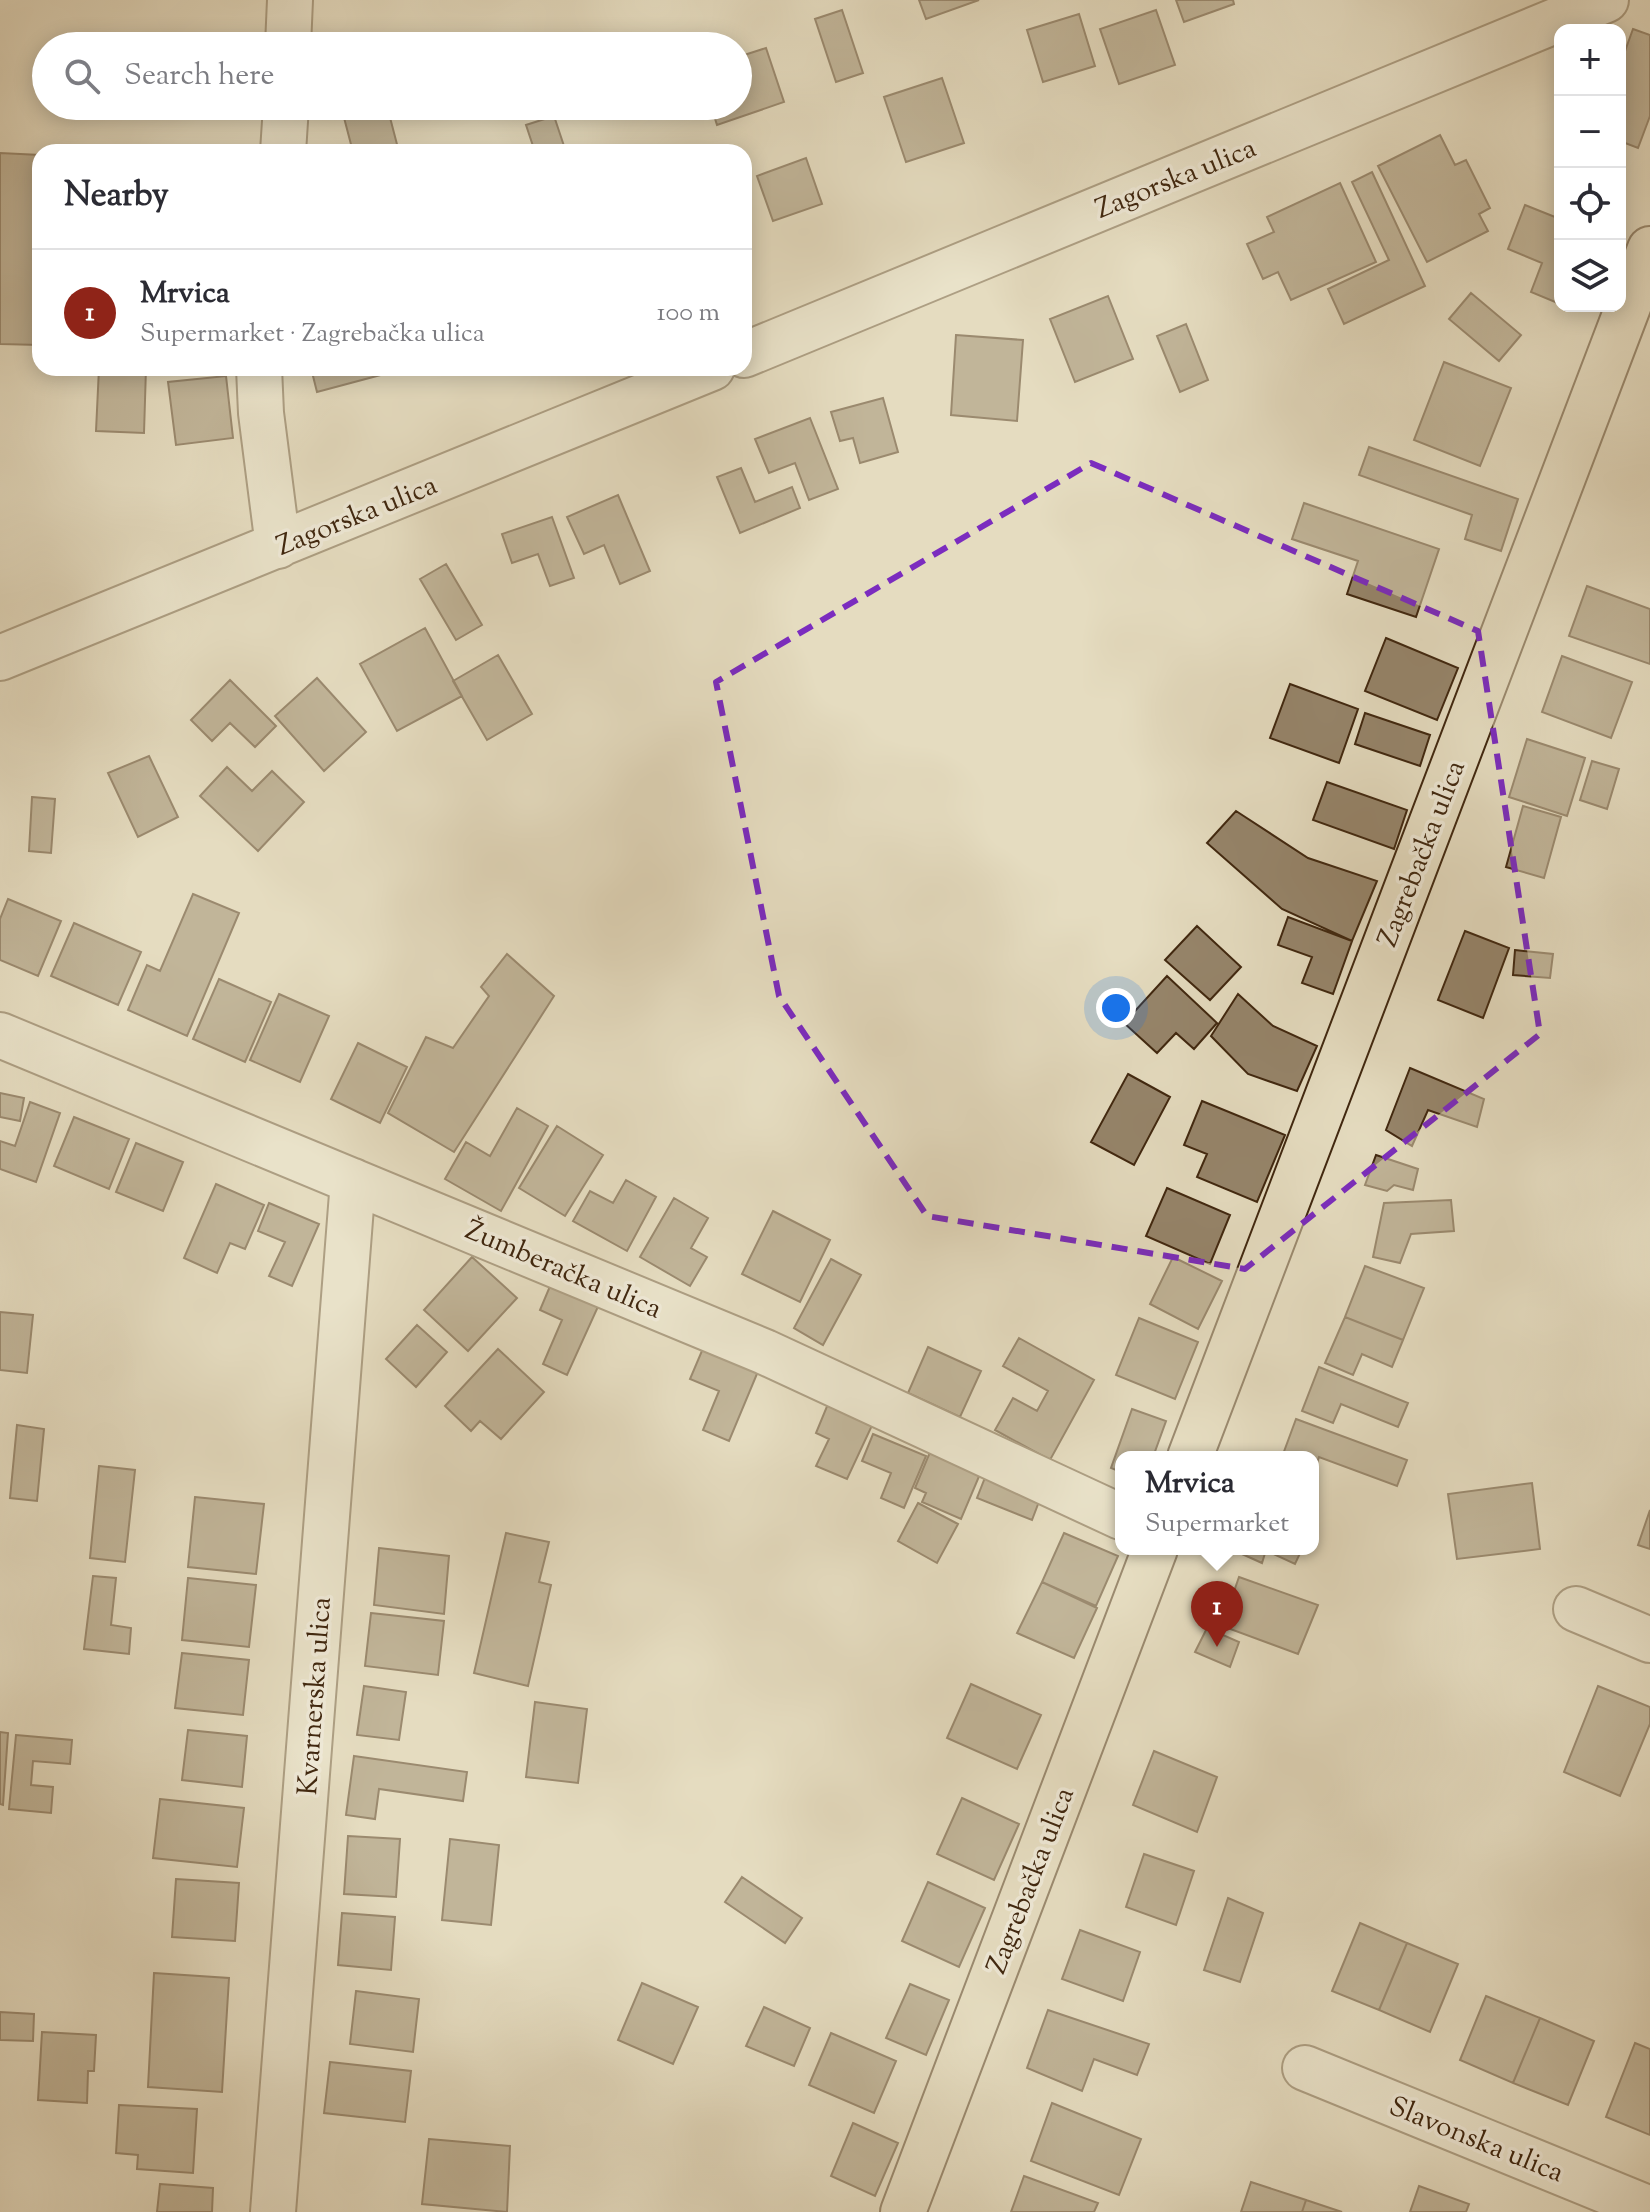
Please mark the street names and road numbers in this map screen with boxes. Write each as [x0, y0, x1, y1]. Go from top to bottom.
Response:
street label: Zagorska ulica [1090, 129, 1263, 230]
street label: Zagorska ulica [271, 466, 444, 567]
street label: Zagrebačka ulica [1369, 755, 1477, 953]
street label: Žumberačka ulica [458, 1211, 667, 1330]
street label: Kvarnerska ulica [289, 1596, 343, 1797]
street label: Zagrebačka ulica [978, 1782, 1086, 1980]
street label: Slavonska ulica [1383, 2088, 1569, 2194]

